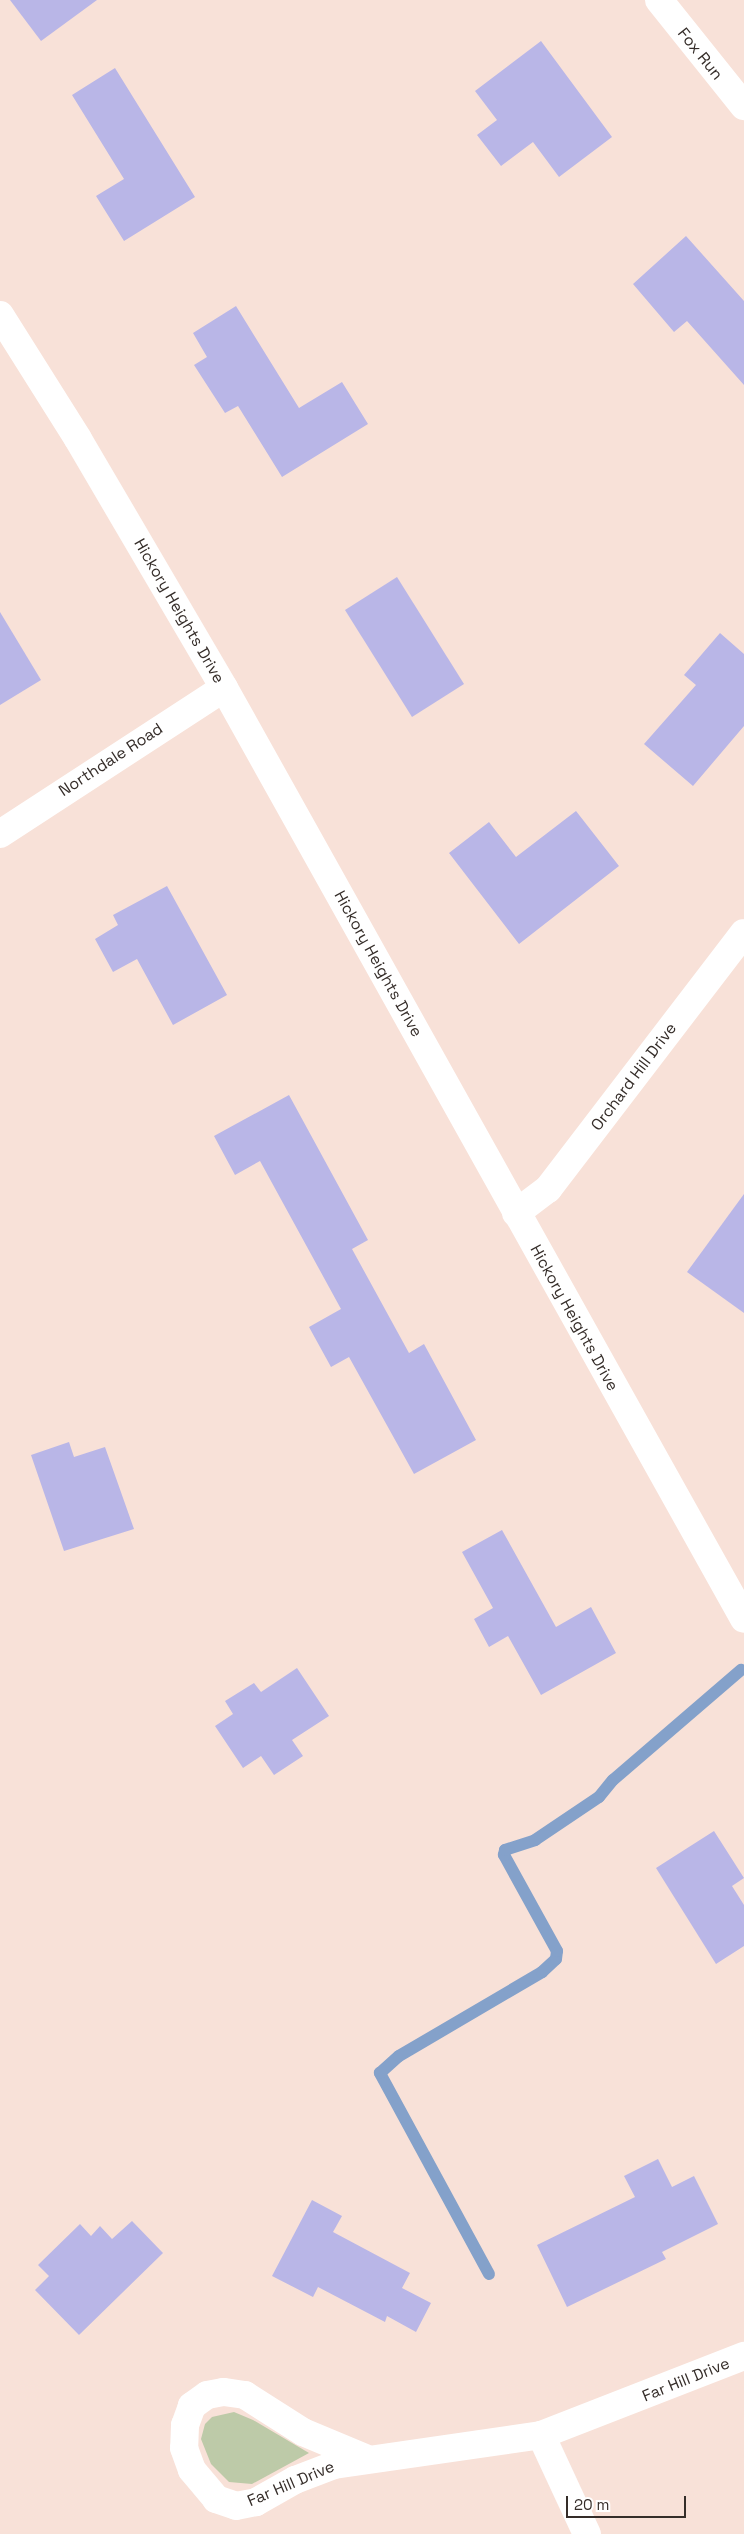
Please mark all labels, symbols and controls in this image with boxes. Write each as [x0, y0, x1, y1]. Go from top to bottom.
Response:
street label: Fox Run [673, 24, 727, 84]
street label: Hickory Heights Drive [130, 535, 228, 687]
street label: Northdale Road [55, 719, 167, 801]
street label: Hickory Heights Drive [330, 888, 426, 1040]
street label: Orchard Hill Drive [587, 1019, 681, 1135]
street label: Hickory Heights Drive [526, 1242, 622, 1394]
street label: Far Hill Drive [639, 2354, 733, 2406]
street label: Far Hill Drive [245, 2457, 337, 2511]
scale bar [569, 2486, 689, 2518]
text: 20 m [574, 2495, 609, 2514]

